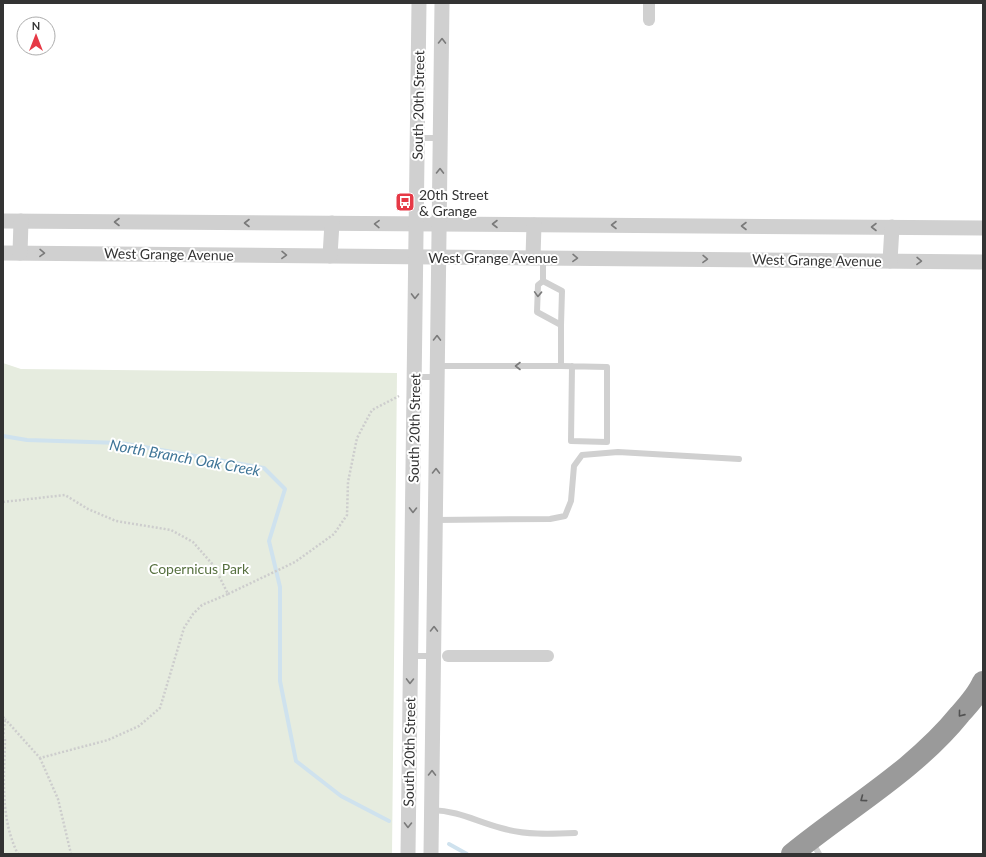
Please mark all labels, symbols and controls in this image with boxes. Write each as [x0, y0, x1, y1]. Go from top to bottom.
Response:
north arrow [16, 16, 56, 56]
text: N [32, 19, 40, 32]
one-way arrow [437, 38, 446, 44]
street label: South 20th Street [409, 50, 427, 160]
one-way arrow [436, 168, 444, 174]
place label: 20th Street & Grange [419, 186, 489, 219]
bus stop icon: 20th Street & Grange [394, 191, 416, 213]
one-way arrow [114, 218, 120, 226]
one-way arrow [244, 219, 250, 227]
one-way arrow [374, 220, 380, 228]
one-way arrow [492, 220, 498, 228]
one-way arrow [611, 221, 617, 229]
one-way arrow [741, 222, 747, 230]
one-way arrow [871, 223, 877, 231]
street label: West Grange Avenue [104, 244, 234, 264]
one-way arrow [39, 249, 45, 257]
street label: West Grange Avenue [428, 249, 558, 266]
street label: West Grange Avenue [752, 250, 882, 270]
one-way arrow [281, 251, 287, 259]
one-way arrow [572, 254, 578, 262]
one-way arrow [702, 255, 708, 263]
one-way arrow [916, 257, 922, 265]
one-way arrow [533, 291, 542, 297]
one-way arrow [411, 293, 419, 299]
one-way arrow [433, 335, 441, 341]
one-way arrow [515, 362, 521, 370]
street label: South 20th Street [405, 373, 423, 483]
water label: North Branch Oak Creek [108, 435, 263, 479]
one-way arrow [432, 468, 440, 474]
one-way arrow [408, 507, 417, 513]
park label: Copernicus Park [149, 560, 250, 577]
one-way arrow [430, 626, 438, 632]
one-way arrow [406, 678, 414, 684]
street label: South 20th Street [400, 697, 418, 807]
one-way arrow [958, 709, 965, 716]
one-way arrow [428, 770, 436, 776]
one-way arrow [861, 794, 868, 801]
one-way arrow [404, 822, 413, 828]

